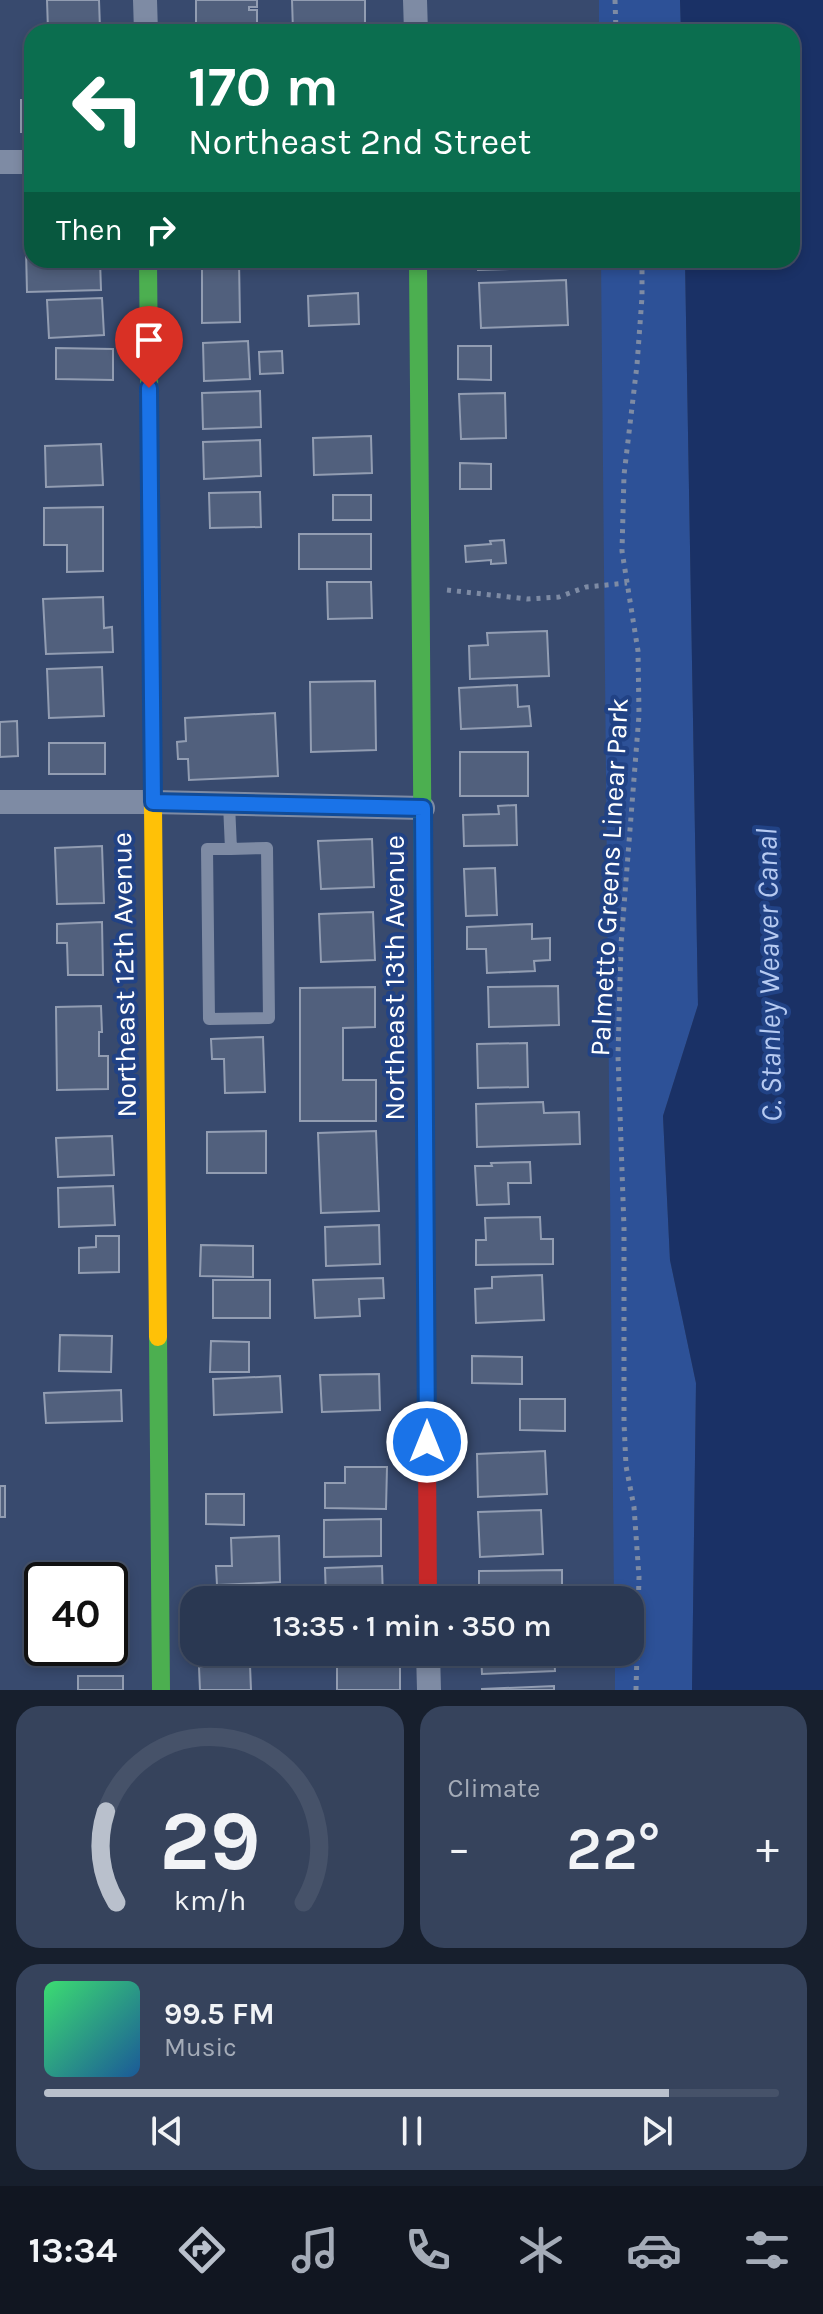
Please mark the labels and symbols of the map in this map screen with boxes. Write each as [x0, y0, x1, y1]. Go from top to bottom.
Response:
pin [115, 306, 183, 388]
street label: Palmetto Greens Linear Park [583, 697, 635, 1057]
water label: C. Stanley Weaver Canal [748, 828, 790, 1122]
street label: Northeast 12th Avenue [105, 832, 143, 1118]
street label: Northeast 13th Avenue [378, 835, 411, 1121]
position arrow [385, 1400, 469, 1484]
speed limit sign: 40 [24, 1562, 128, 1666]

